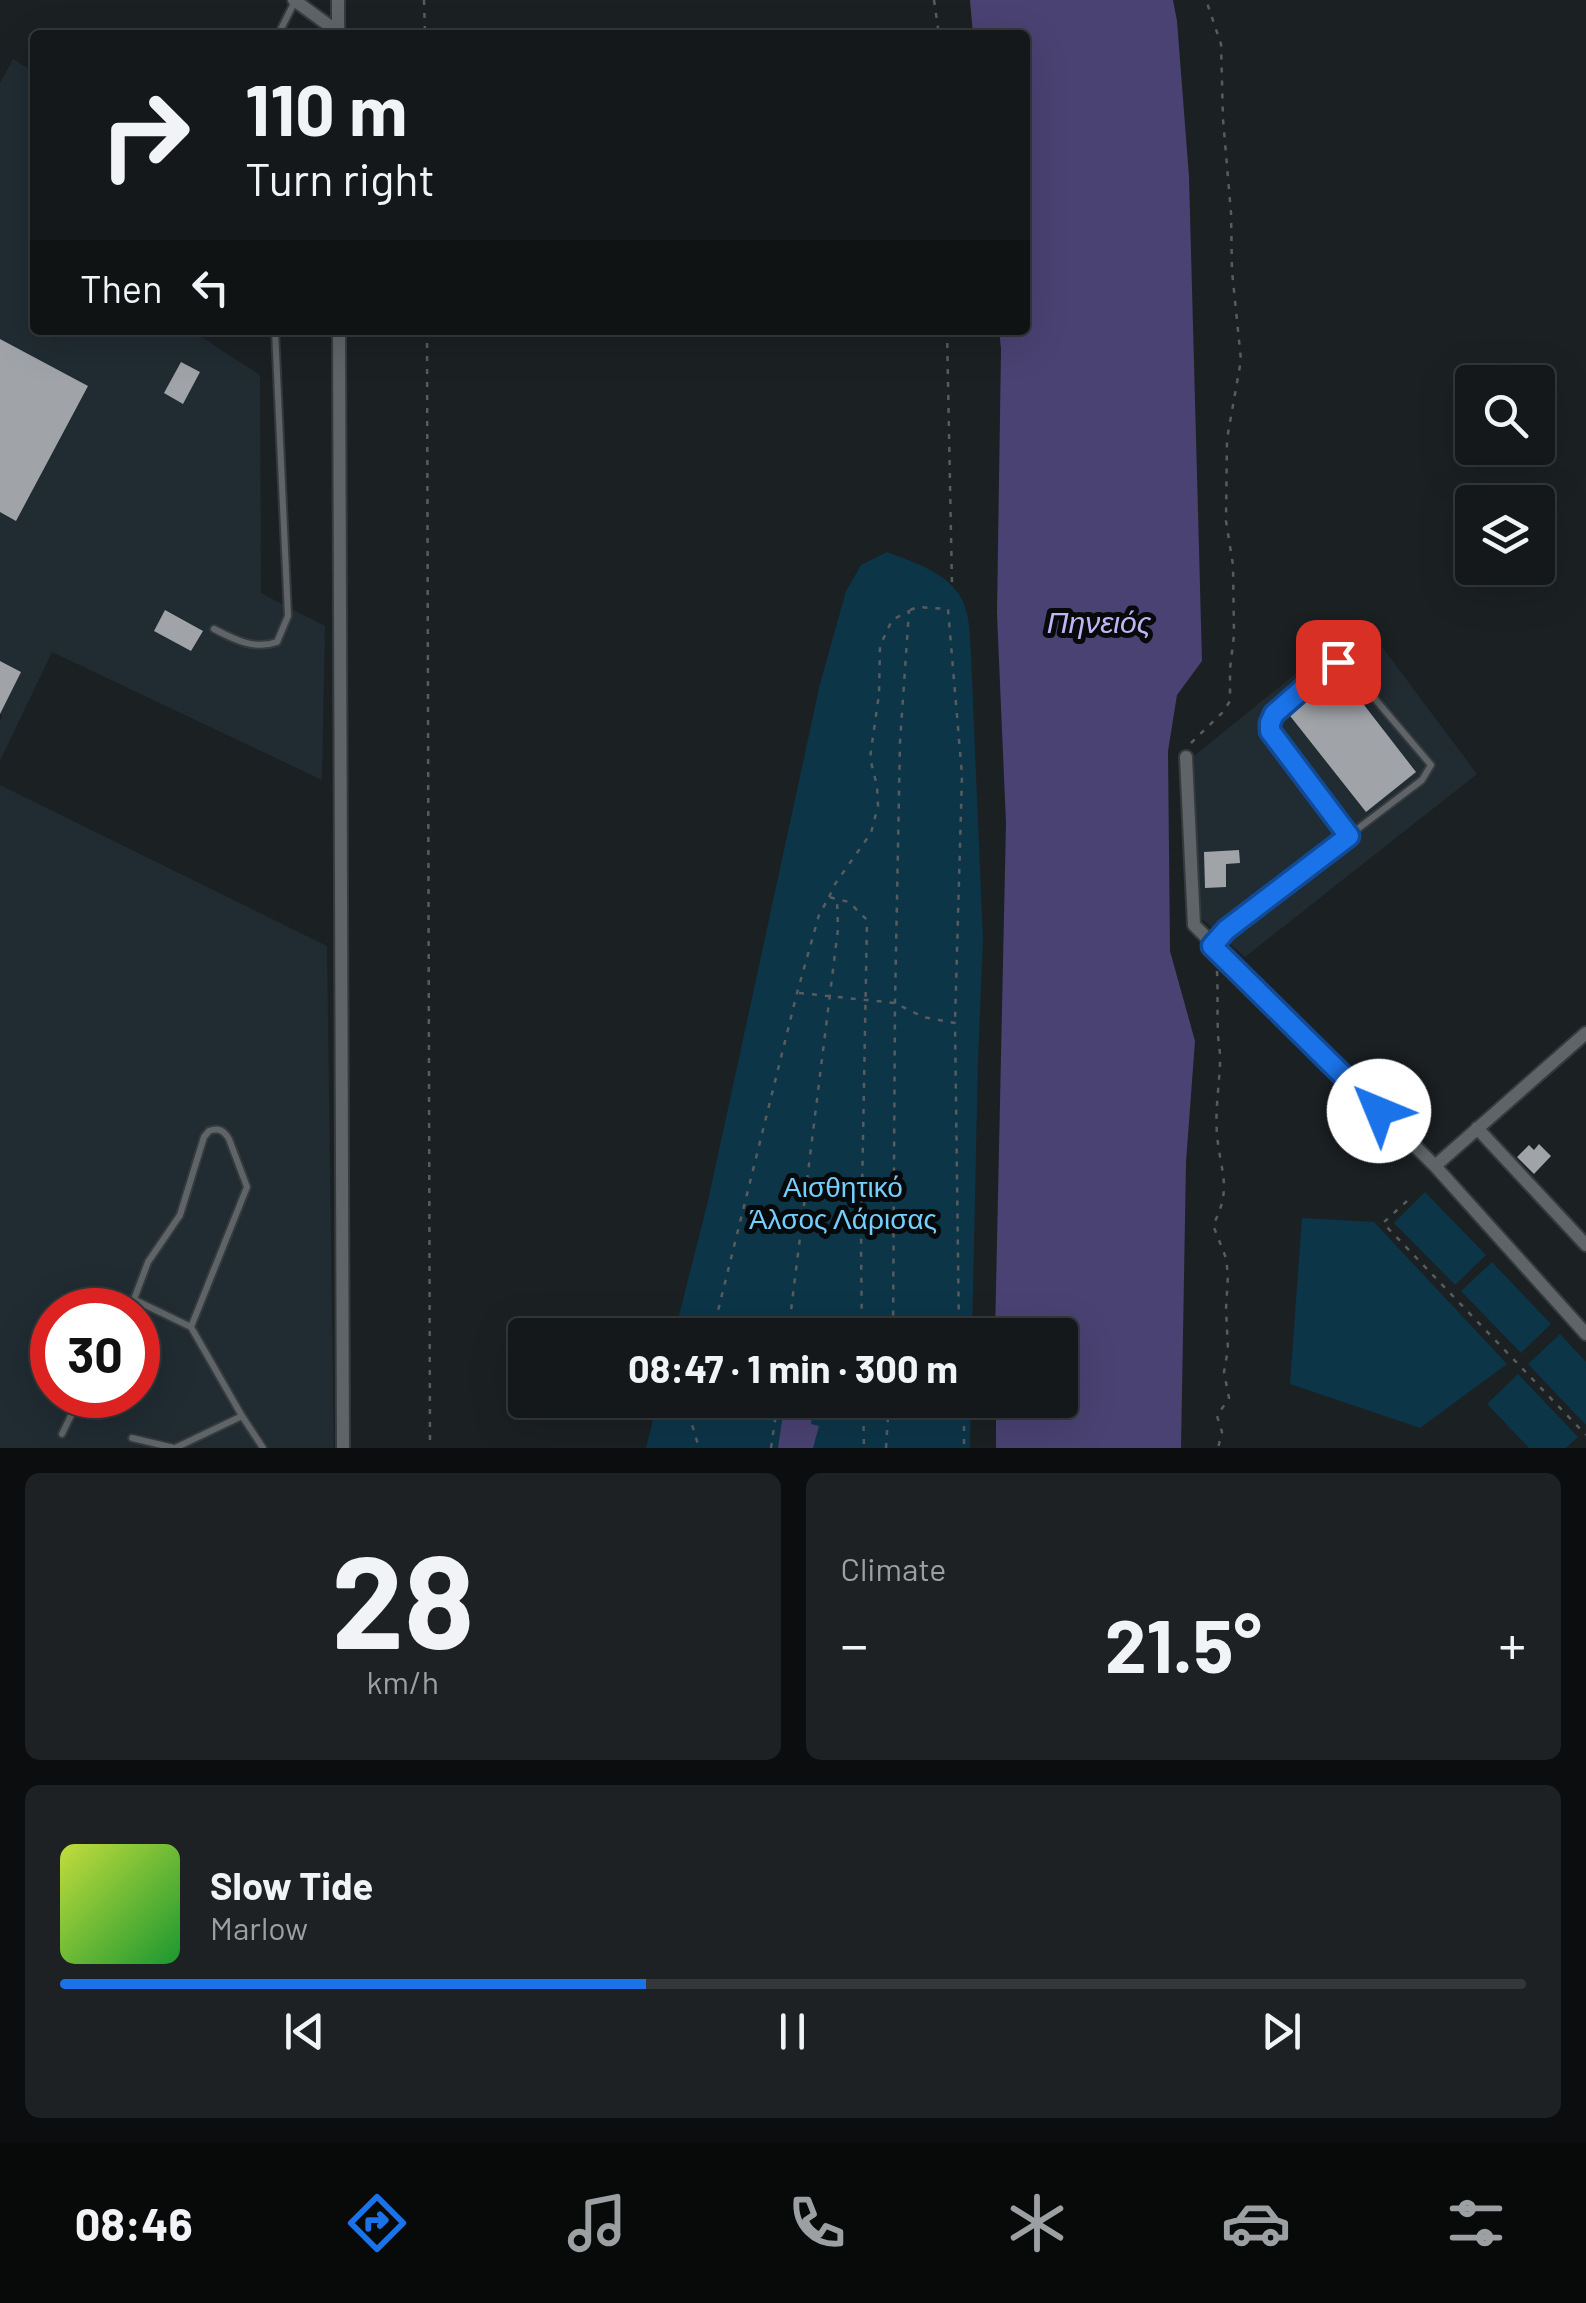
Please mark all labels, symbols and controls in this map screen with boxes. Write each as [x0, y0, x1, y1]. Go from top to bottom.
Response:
text: 110 m [245, 66, 407, 150]
icon: right [80, 70, 210, 200]
text: Turn right [245, 151, 435, 205]
icon: left [183, 260, 238, 315]
text: Then [80, 265, 163, 311]
map controls [1455, 365, 1555, 585]
button: search [1455, 365, 1555, 465]
button: layers [1455, 485, 1555, 585]
water label: Πηνειός [1047, 603, 1152, 639]
pin [1296, 620, 1381, 705]
icon: arrive [1311, 635, 1366, 690]
position arrow [1327, 1059, 1431, 1163]
park label: Αισθητικό Άλσος Λάρισας [749, 1169, 937, 1235]
speed limit sign: 30 [30, 1288, 160, 1418]
text: 08:47 · 1 min · 300 m [628, 1345, 958, 1391]
text: 28 [331, 1519, 474, 1675]
text: Climate [841, 1549, 946, 1587]
text: 21.5° [1105, 1598, 1262, 1688]
text: − [841, 1610, 868, 1676]
text: + [1498, 1610, 1526, 1676]
text: km/h [367, 1662, 439, 1700]
text: Slow Tide [210, 1862, 373, 1908]
text: Marlow [210, 1908, 308, 1946]
icon: previous [277, 2004, 332, 2059]
icon: pause [765, 2004, 820, 2059]
icon: next [1254, 2004, 1309, 2059]
icon: directions [342, 2188, 412, 2258]
icon: music [562, 2188, 632, 2258]
icon: phone [782, 2188, 852, 2258]
icon: climate [1002, 2188, 1072, 2258]
icon: car [1221, 2188, 1291, 2258]
icon: filters [1441, 2188, 1511, 2258]
text: 08:46 [75, 2196, 193, 2250]

